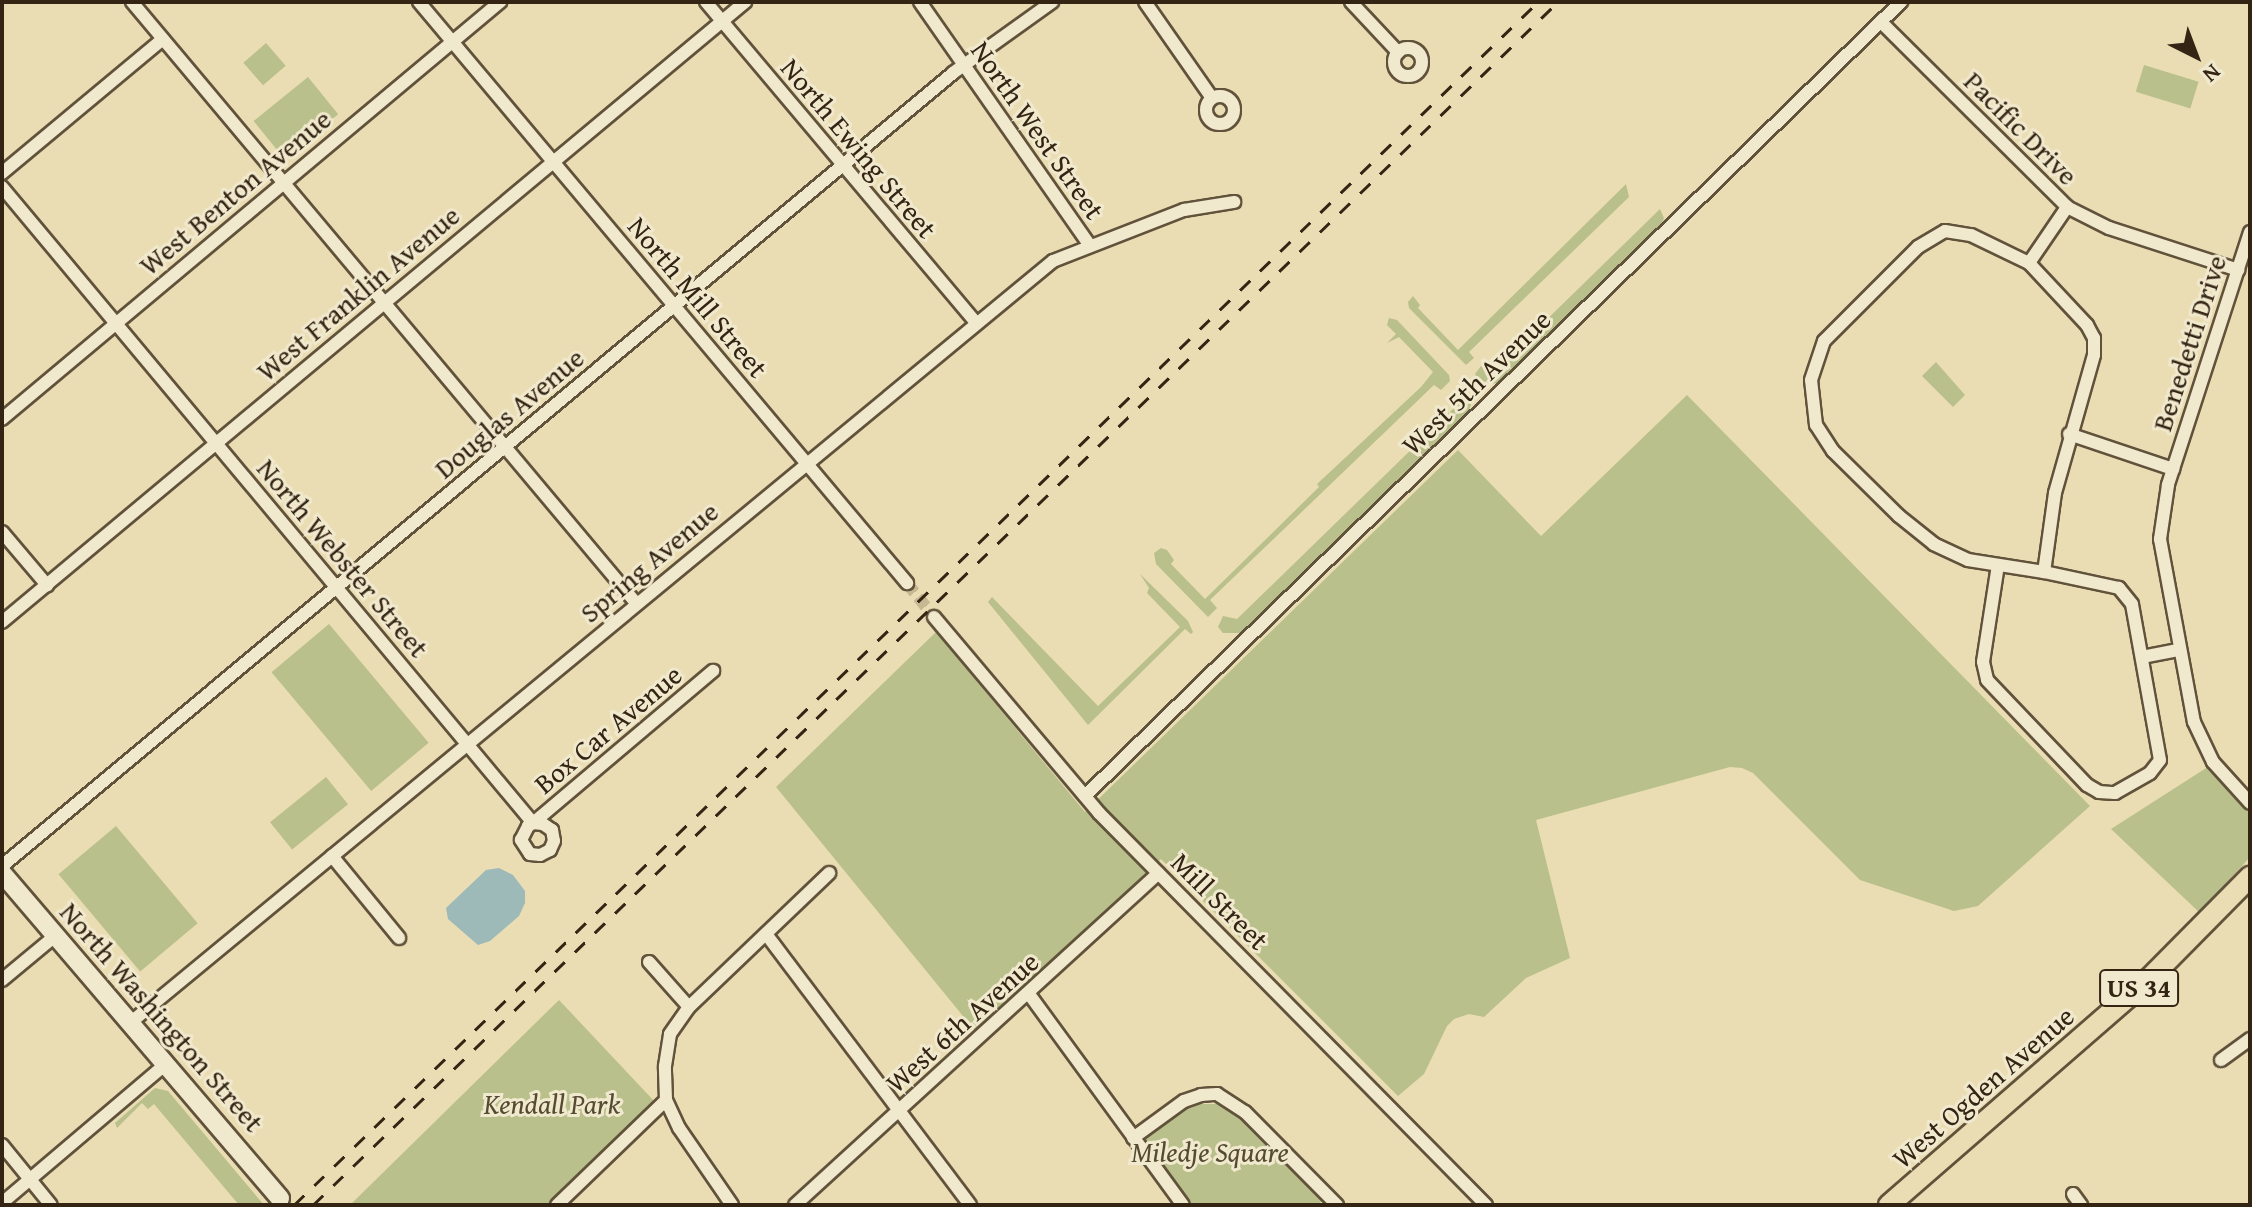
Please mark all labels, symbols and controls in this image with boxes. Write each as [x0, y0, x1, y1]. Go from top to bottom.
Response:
north arrow [2156, 16, 2236, 96]
street label: North West Street [964, 34, 1112, 226]
street label: North Ewing Street [774, 51, 944, 245]
text: N [2196, 57, 2228, 91]
street label: Pacific Drive [1957, 64, 2085, 192]
street label: West Benton Avenue [132, 102, 338, 282]
street label: West Franklin Avenue [250, 198, 466, 388]
street label: North Mill Street [621, 210, 775, 384]
street label: Benedetti Drive [2145, 251, 2233, 435]
street label: West 5th Avenue [1394, 302, 1558, 462]
street label: Douglas Avenue [427, 341, 591, 485]
street label: North Webster Street [250, 452, 436, 664]
street label: Spring Avenue [573, 494, 725, 630]
street label: Box Car Avenue [527, 658, 689, 800]
street label: Mill Street [1164, 845, 1276, 957]
street label: North Washington Street [53, 895, 271, 1139]
street label: West 6th Avenue [879, 945, 1045, 1099]
road number: US 34 [2099, 966, 2179, 1010]
street label: West Ogden Avenue [1885, 999, 2081, 1175]
park label: Kendall Park [484, 1087, 620, 1121]
park label: Miledje Square [1131, 1135, 1289, 1169]

